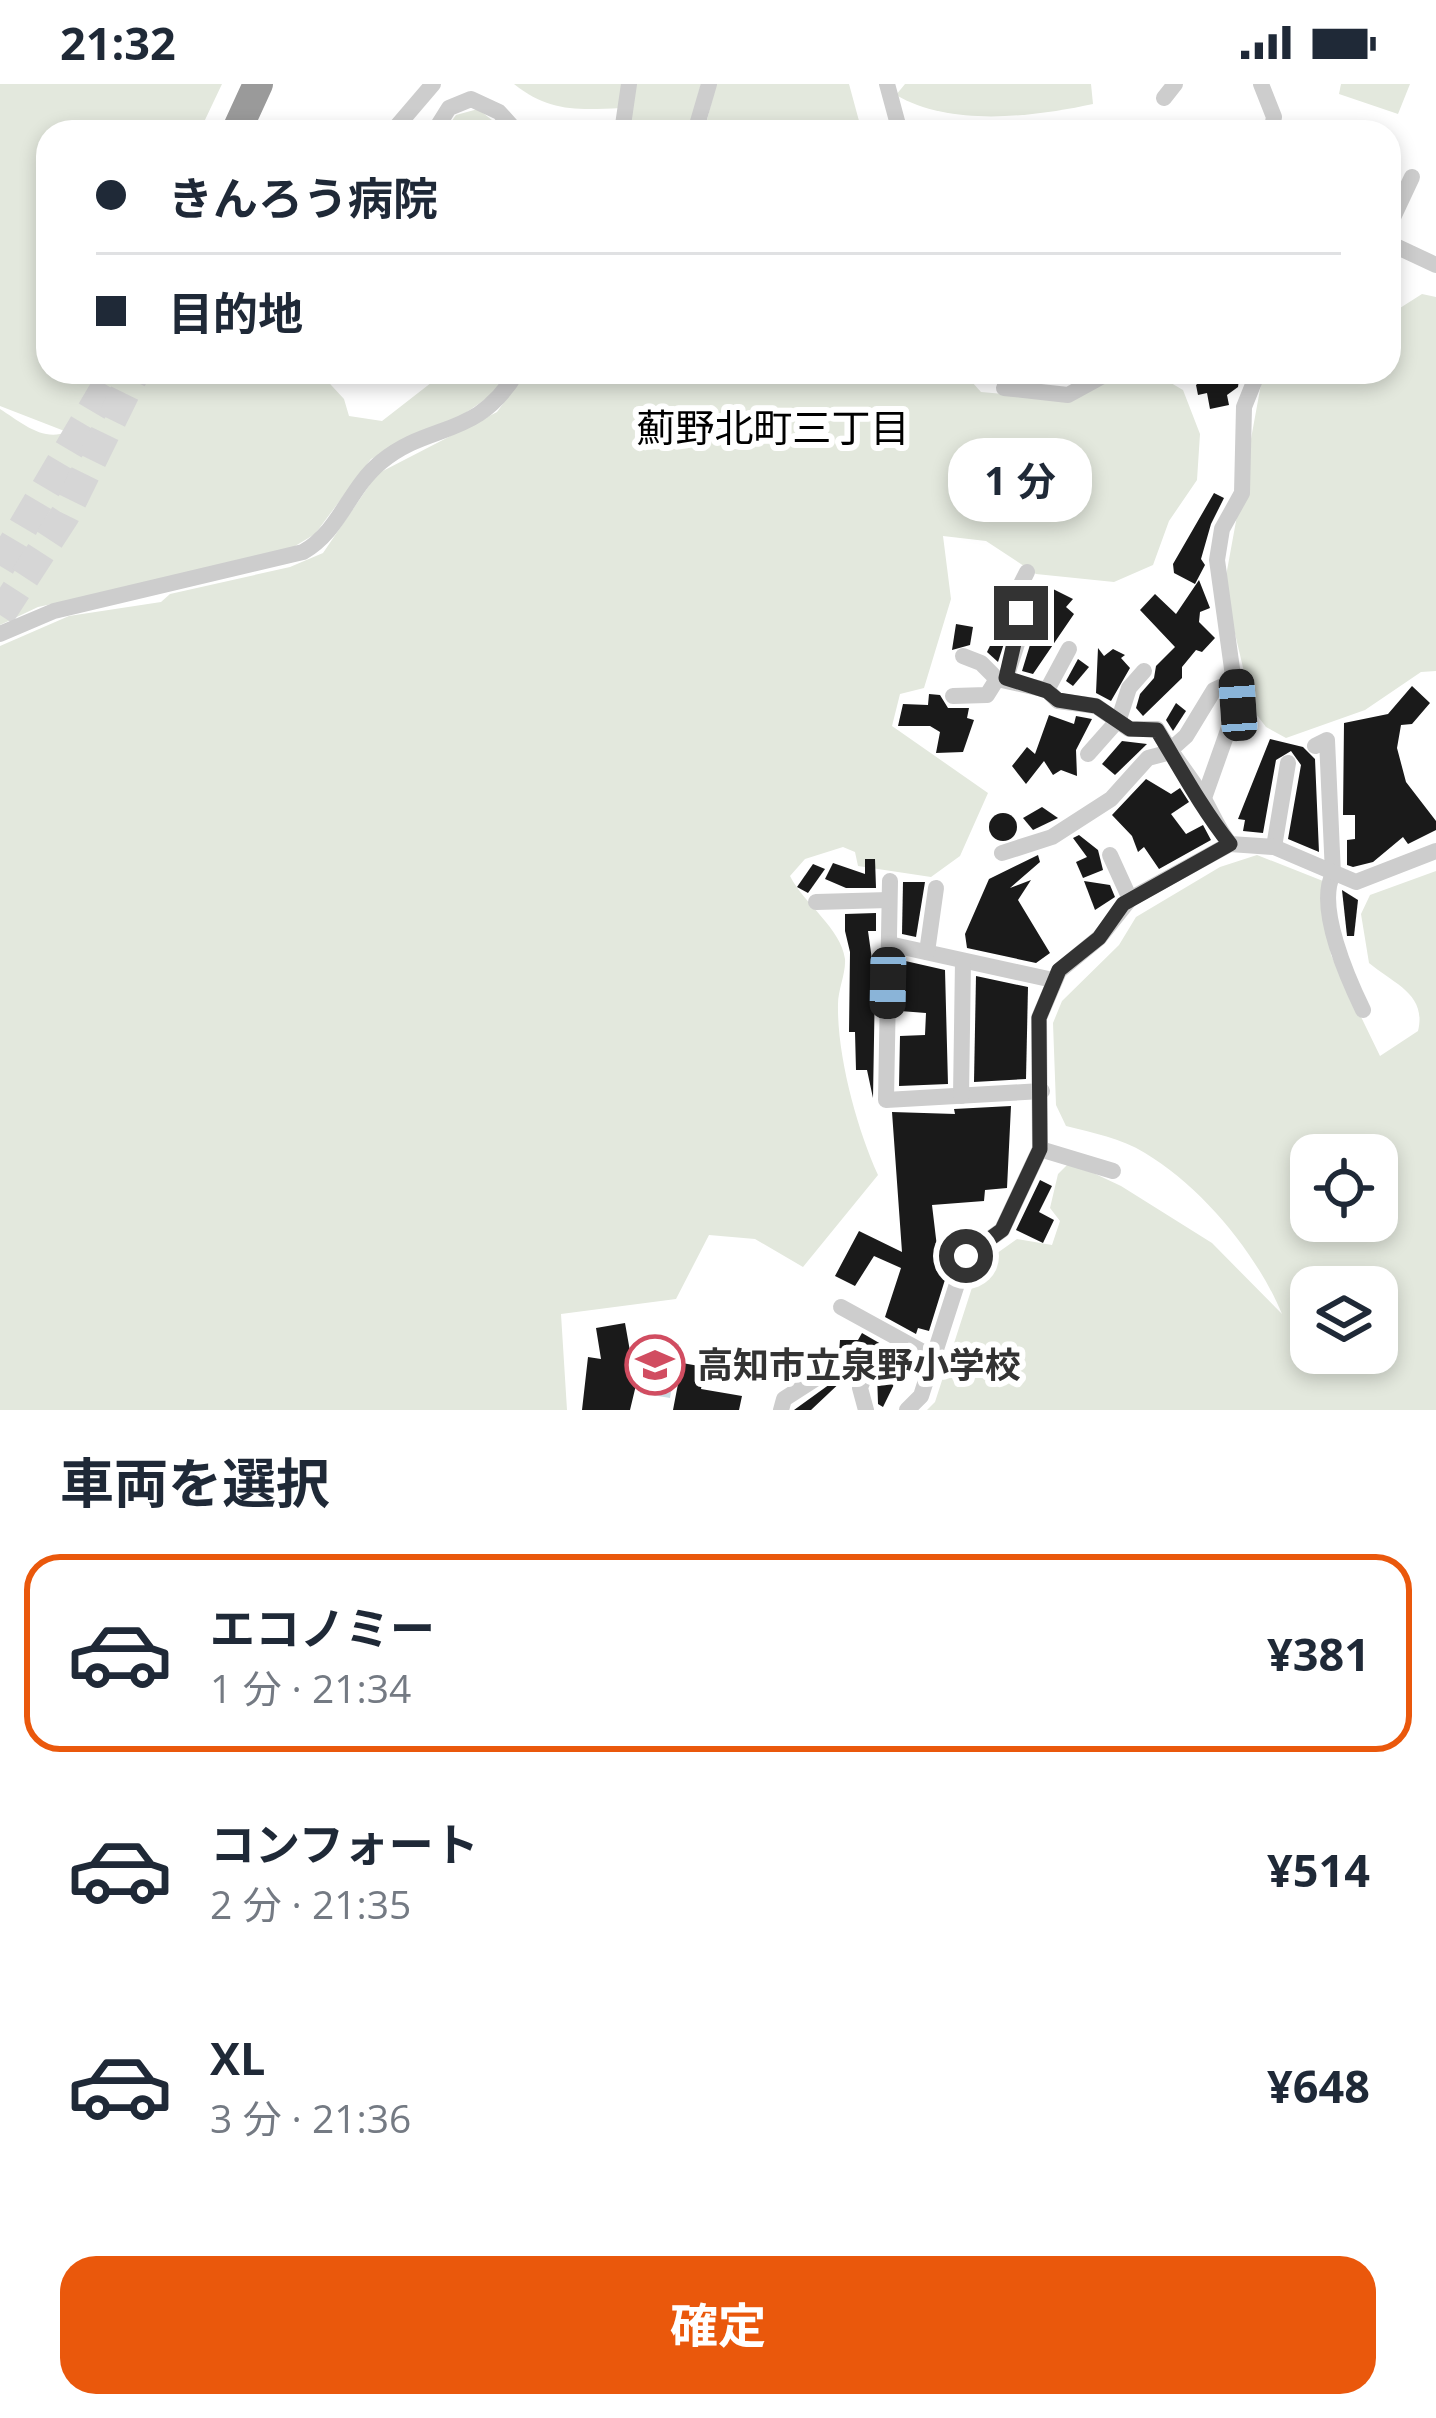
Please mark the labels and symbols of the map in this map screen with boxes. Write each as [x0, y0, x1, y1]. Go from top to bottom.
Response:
district label: 薊野北町三丁目 [636, 400, 910, 453]
callout: 1 分 [949, 439, 1093, 523]
route end [994, 586, 1048, 640]
car [1218, 668, 1258, 742]
car [869, 947, 907, 1019]
route start [939, 1229, 993, 1283]
school or university icon: 高知市立泉野小学校 [624, 1334, 686, 1396]
place label: 高知市立泉野小学校 [697, 1340, 1021, 1389]

